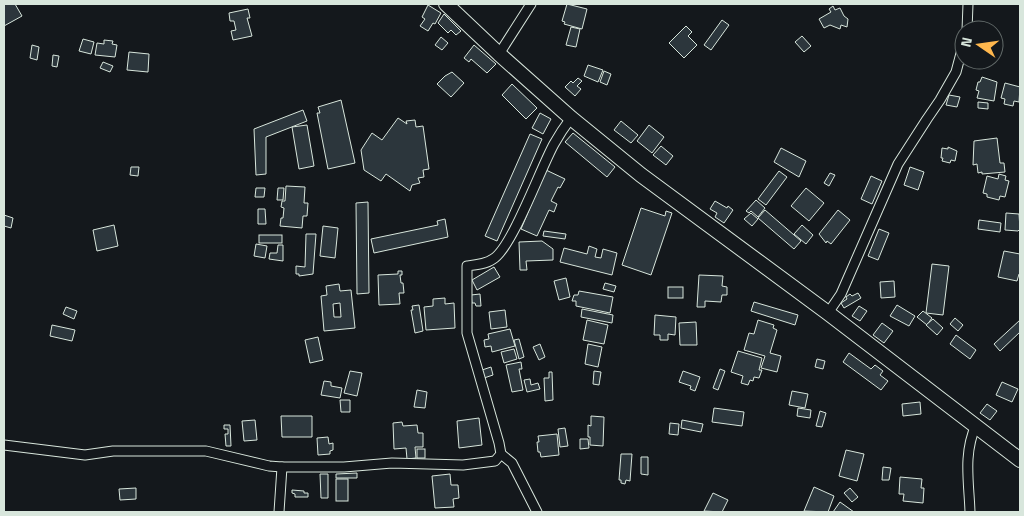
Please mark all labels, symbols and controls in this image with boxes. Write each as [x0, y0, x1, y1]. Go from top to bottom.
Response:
north arrow [954, 20, 1004, 70]
text: N [955, 35, 977, 49]

